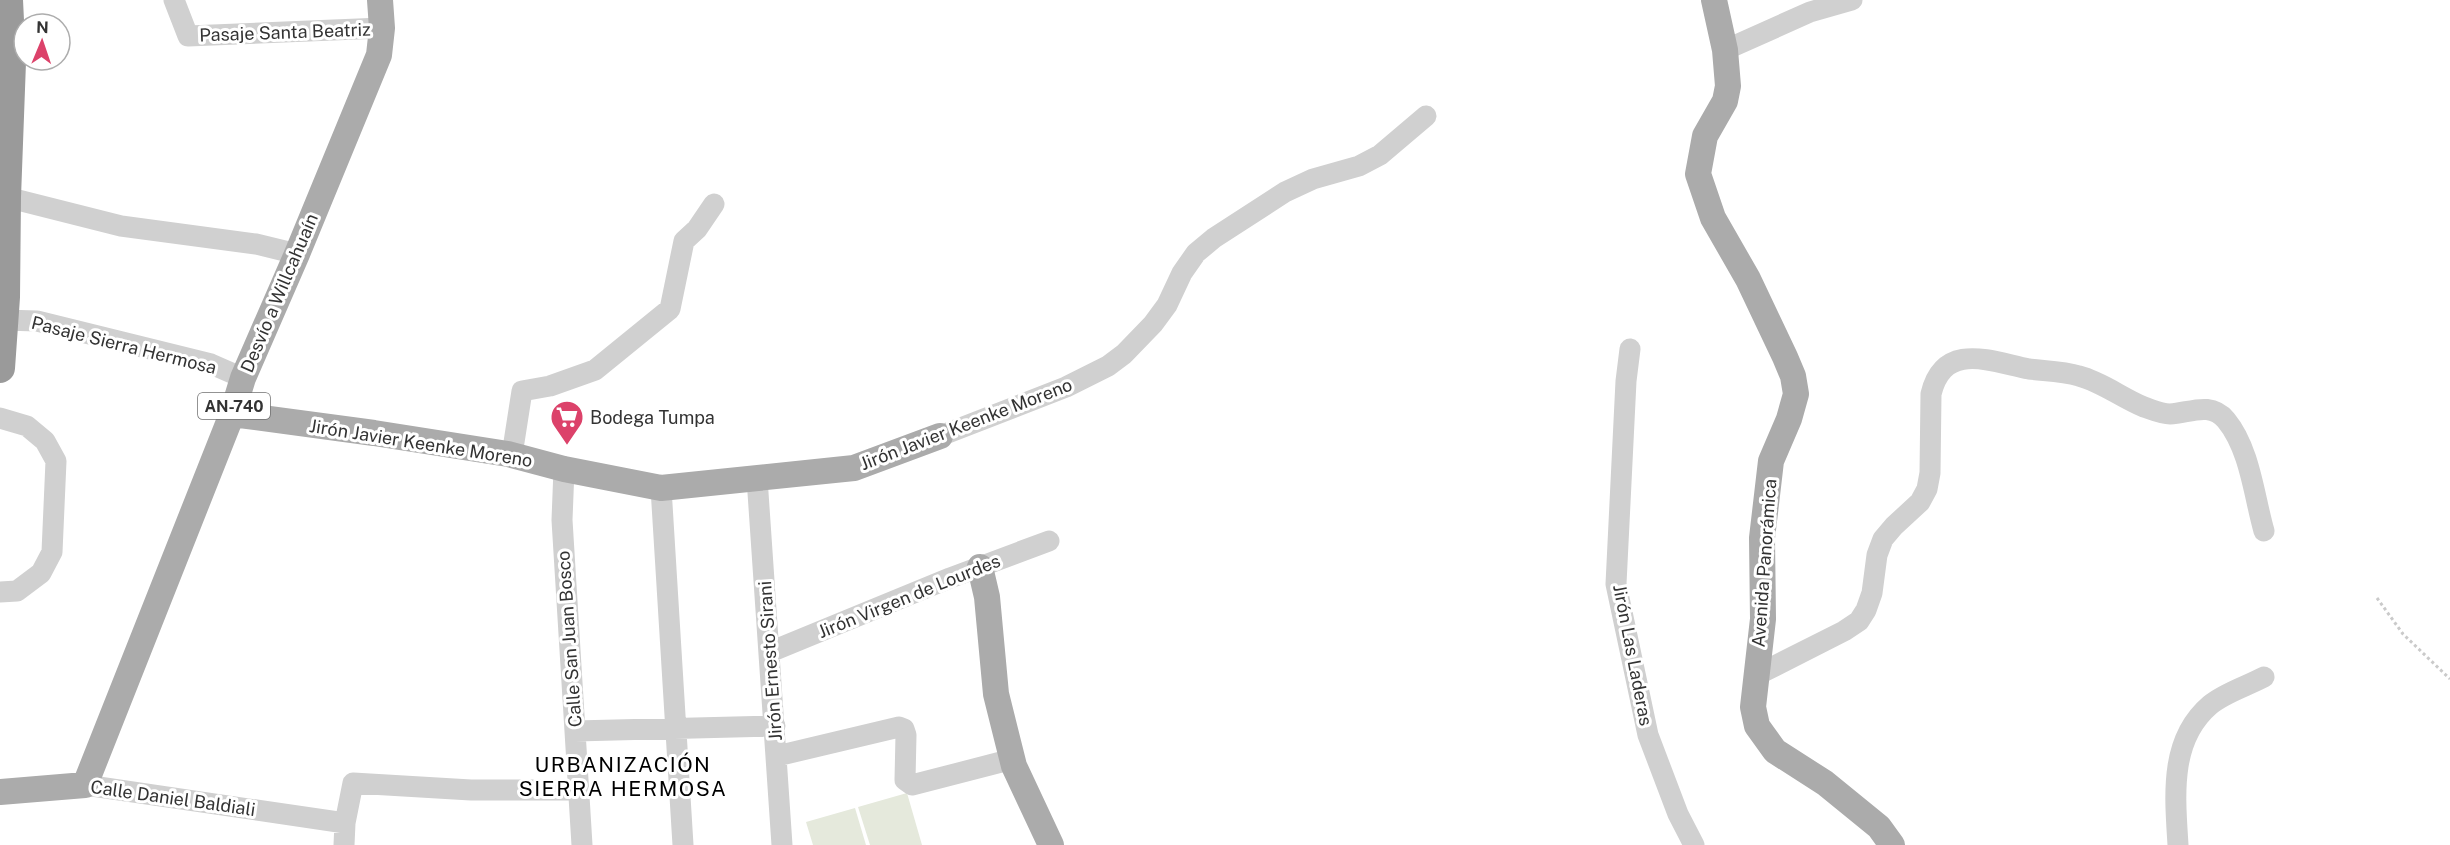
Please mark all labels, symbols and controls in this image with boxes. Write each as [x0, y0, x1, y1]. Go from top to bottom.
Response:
north arrow [12, 12, 72, 72]
text: N [36, 18, 49, 37]
street label: Pasaje Santa Beatriz [199, 19, 371, 45]
street label: Desvío a Willcahuaín [236, 210, 322, 376]
street label: Pasaje Sierra Hermosa [29, 312, 219, 378]
street label: Jirón Javier Keenke Moreno [857, 374, 1075, 474]
road number: AN-740 [198, 393, 270, 419]
supermarket icon: Bodega Tumpa [549, 399, 585, 446]
place label: Bodega Tumpa [590, 407, 715, 428]
street label: Jirón Javier Keenke Moreno [308, 415, 534, 471]
street label: Avenida Panorámica [1748, 478, 1780, 648]
street label: Calle San Juan Bosco [552, 550, 586, 728]
street label: Jirón Virgen de Lourdes [815, 550, 1003, 642]
street label: Jirón Ernesto Sirani [754, 580, 786, 742]
street label: Jirón Las Laderas [1609, 583, 1657, 727]
district label: URBANIZACIÓN SIERRA HERMOSA [519, 752, 727, 801]
street label: Calle Daniel Baldiali [89, 776, 257, 820]

